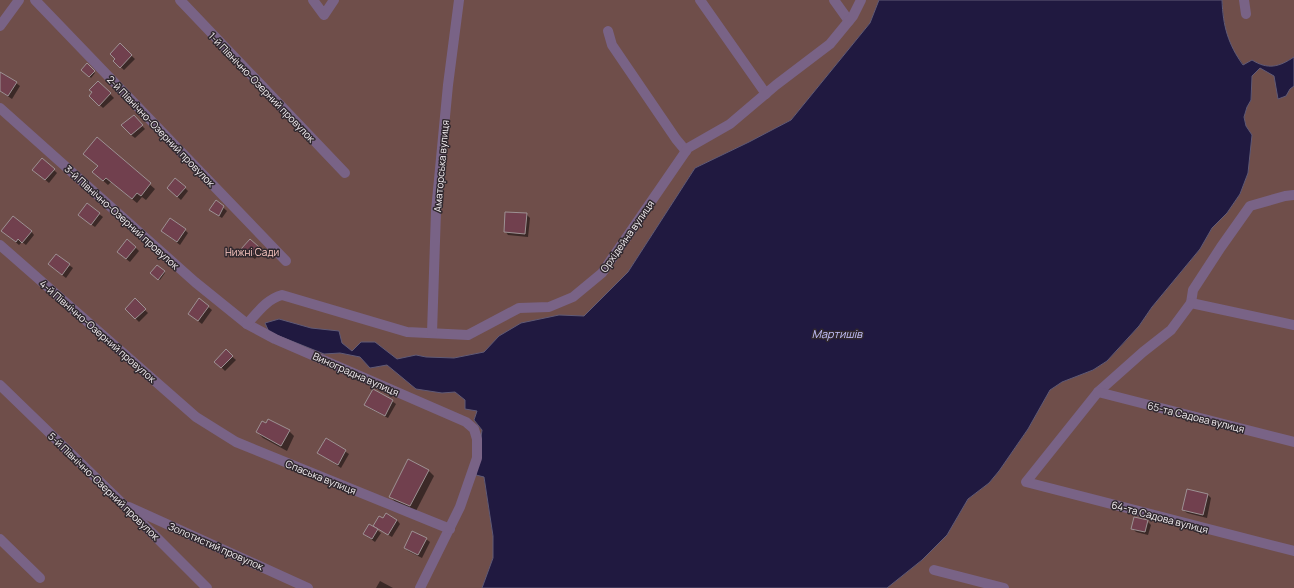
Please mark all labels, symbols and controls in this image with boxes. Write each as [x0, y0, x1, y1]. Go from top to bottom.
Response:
street label: 1-й Північно-Озерний провулок [206, 29, 319, 146]
street label: 2-й Північно-Озерний провулок [104, 72, 219, 190]
street label: Аматорська вулиця [430, 119, 452, 213]
street label: 3-й Північно-Озерний провулок [62, 162, 183, 273]
street label: Орхідейна вулиця [597, 197, 657, 275]
park label: Нижні Сади [225, 245, 279, 259]
street label: 4-й Північно-Озерний провулок [37, 277, 160, 386]
water label: Мартишів [812, 326, 863, 341]
street label: Виноградна вулиця [311, 349, 401, 399]
street label: 65-та Садова вулиця [1146, 398, 1246, 436]
street label: 5-й Північно-Озерний провулок [45, 429, 163, 544]
street label: Спаська вулиця [283, 456, 359, 498]
street label: 64-та Садова вулиця [1110, 497, 1210, 537]
street label: Золотистий провулок [166, 519, 267, 574]

